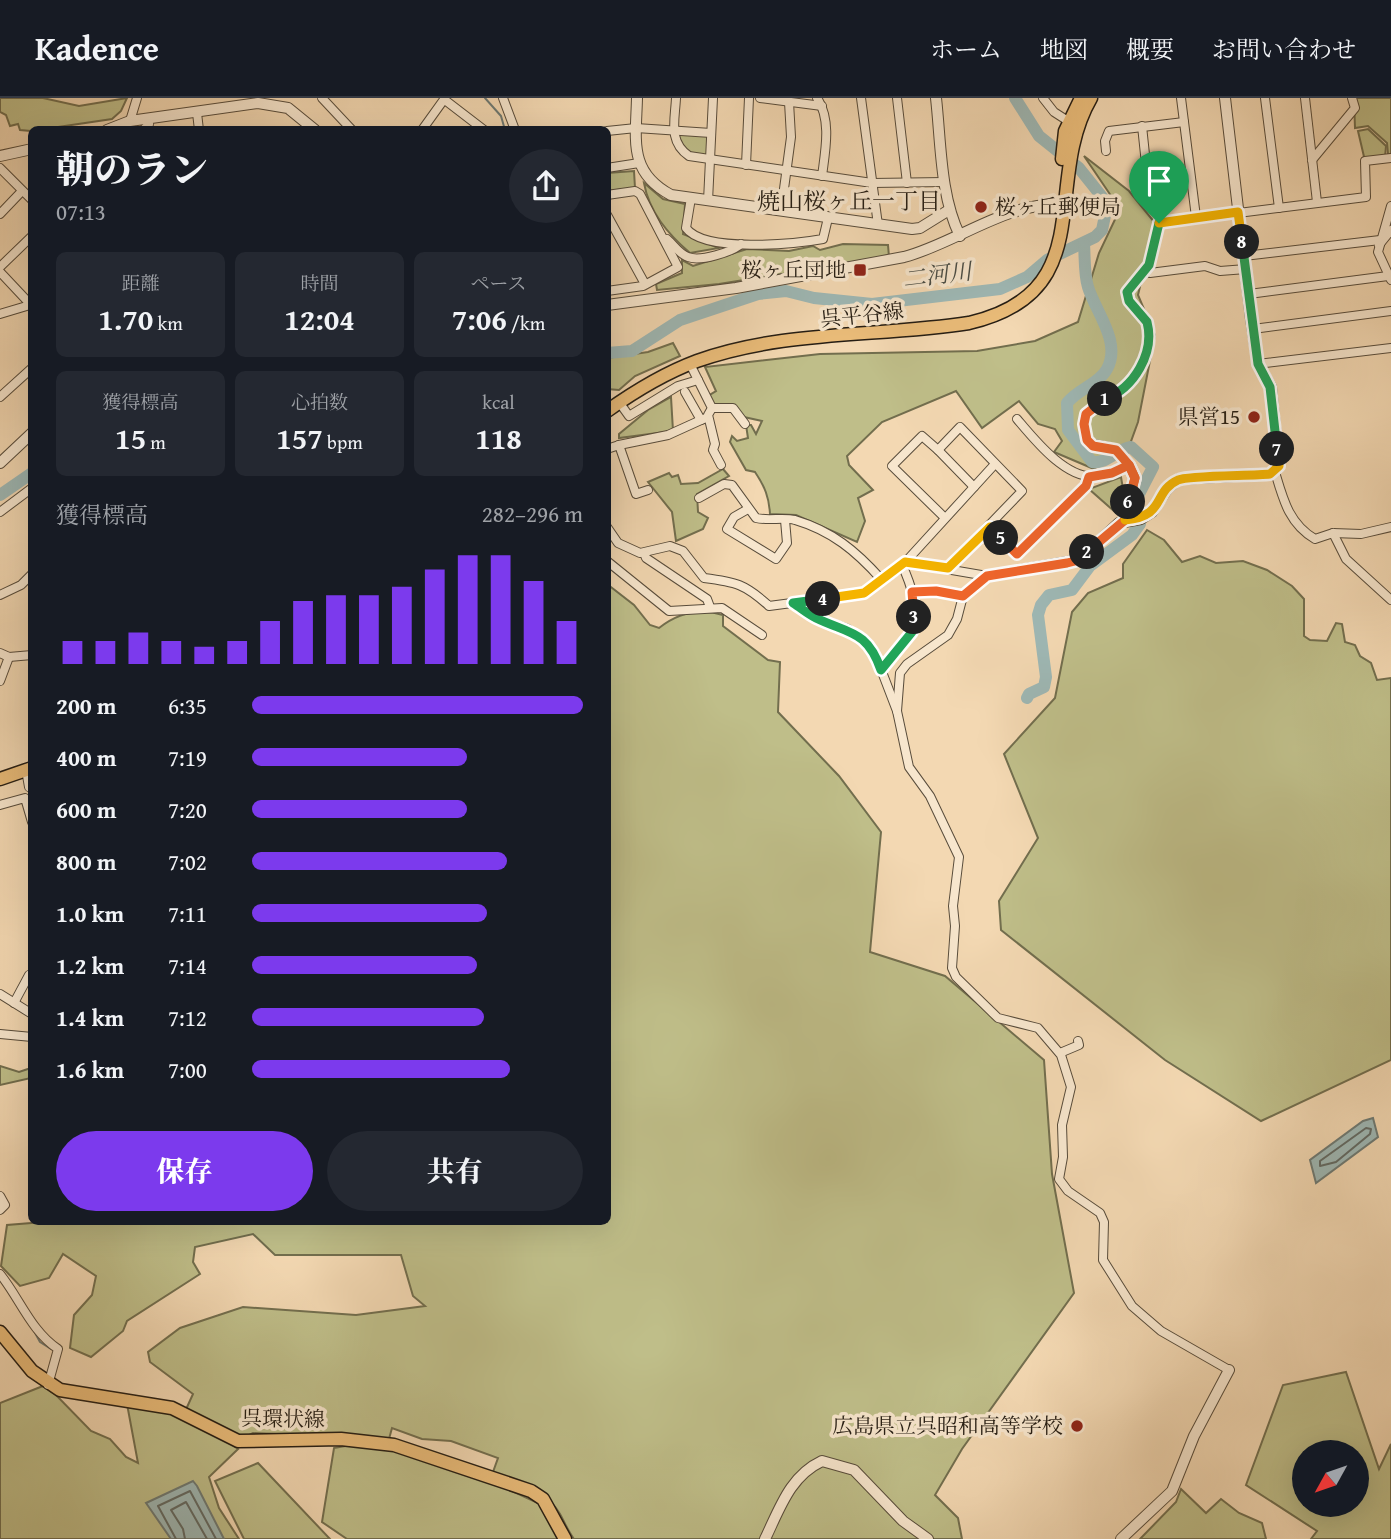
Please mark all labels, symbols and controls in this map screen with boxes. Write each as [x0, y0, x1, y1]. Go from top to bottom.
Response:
text: Kadence [35, 24, 159, 72]
text: ホーム [930, 32, 1002, 67]
text: 地図 [1040, 32, 1088, 67]
text: 概要 [1126, 32, 1174, 67]
text: お問い合わせ [1212, 32, 1356, 67]
text: 朝のラン [56, 141, 208, 197]
button: share [509, 149, 583, 223]
pin [1129, 151, 1189, 223]
icon: arrive [1140, 162, 1178, 200]
district label: 焼山桜ヶ丘一丁目 [757, 184, 941, 217]
place label: 桜ヶ丘郵便局 [995, 191, 1121, 222]
text: 07:13 [56, 195, 106, 228]
marker: 桜ヶ丘郵便局 [973, 199, 989, 215]
pin: 8 [1224, 225, 1260, 260]
text: 8 [1237, 227, 1246, 255]
place label: 桜ヶ丘団地 [741, 254, 846, 285]
water label: 二河川 [901, 254, 976, 295]
marker: 桜ヶ丘団地 [852, 262, 868, 278]
text: 距離 [121, 269, 160, 297]
text: 時間 [300, 269, 339, 297]
text: ペース [470, 269, 527, 297]
street label: 呉平谷線 [819, 295, 905, 334]
text: 1.70 [98, 297, 153, 341]
text: 12:04 [284, 297, 355, 341]
text: 7:06 [452, 297, 507, 341]
text: km [153, 309, 183, 337]
text: /km [507, 309, 545, 337]
pin: 1 [1088, 382, 1122, 416]
text: 1 [1100, 384, 1109, 412]
text: 獲得標高 [102, 388, 179, 416]
text: 心拍数 [291, 388, 348, 416]
text: kcal [482, 388, 515, 416]
place label: 県営15 [1178, 401, 1240, 432]
marker: 県営15 [1246, 409, 1262, 425]
text: 15 [115, 416, 146, 460]
text: 157 [276, 416, 323, 460]
text: 118 [475, 416, 522, 460]
text: m [146, 428, 166, 456]
text: bpm [323, 428, 363, 456]
pin: 7 [1260, 432, 1294, 466]
text: 7 [1272, 434, 1281, 462]
pin: 6 [1110, 484, 1146, 520]
text: 6 [1123, 487, 1132, 515]
text: 282–296 m [482, 497, 583, 530]
text: 獲得標高 [56, 498, 148, 531]
pin: 5 [984, 520, 1018, 556]
text: 5 [996, 523, 1005, 551]
pin: 2 [1070, 534, 1104, 570]
text: 2 [1082, 537, 1091, 565]
pin: 4 [806, 582, 840, 616]
text: 4 [818, 584, 827, 612]
pin: 3 [897, 600, 932, 634]
text: 3 [909, 602, 918, 630]
text: 200 m [56, 689, 117, 722]
text: 6:35 [168, 689, 207, 722]
text: 400 m [56, 741, 117, 774]
text: 7:19 [168, 741, 207, 774]
text: 600 m [56, 793, 117, 826]
text: 7:20 [168, 793, 207, 826]
text: 800 m [56, 845, 117, 878]
text: 7:02 [168, 845, 207, 878]
text: 1.0 km [56, 897, 124, 930]
text: 7:11 [168, 897, 207, 930]
text: 1.2 km [56, 949, 124, 982]
text: 7:14 [168, 949, 207, 982]
text: 1.4 km [56, 1001, 124, 1034]
text: 7:12 [168, 1001, 207, 1034]
text: 1.6 km [56, 1053, 124, 1086]
text: 7:00 [168, 1053, 207, 1086]
button: 保存 [56, 1131, 313, 1211]
button: 共有 [327, 1131, 583, 1211]
street label: 呉環状線 [241, 1402, 325, 1435]
place label: 広島県立呉昭和高等学校 [832, 1410, 1063, 1441]
marker: 広島県立呉昭和高等学校 [1069, 1418, 1085, 1434]
north arrow [1292, 1440, 1368, 1517]
map controls [1292, 1440, 1369, 1517]

